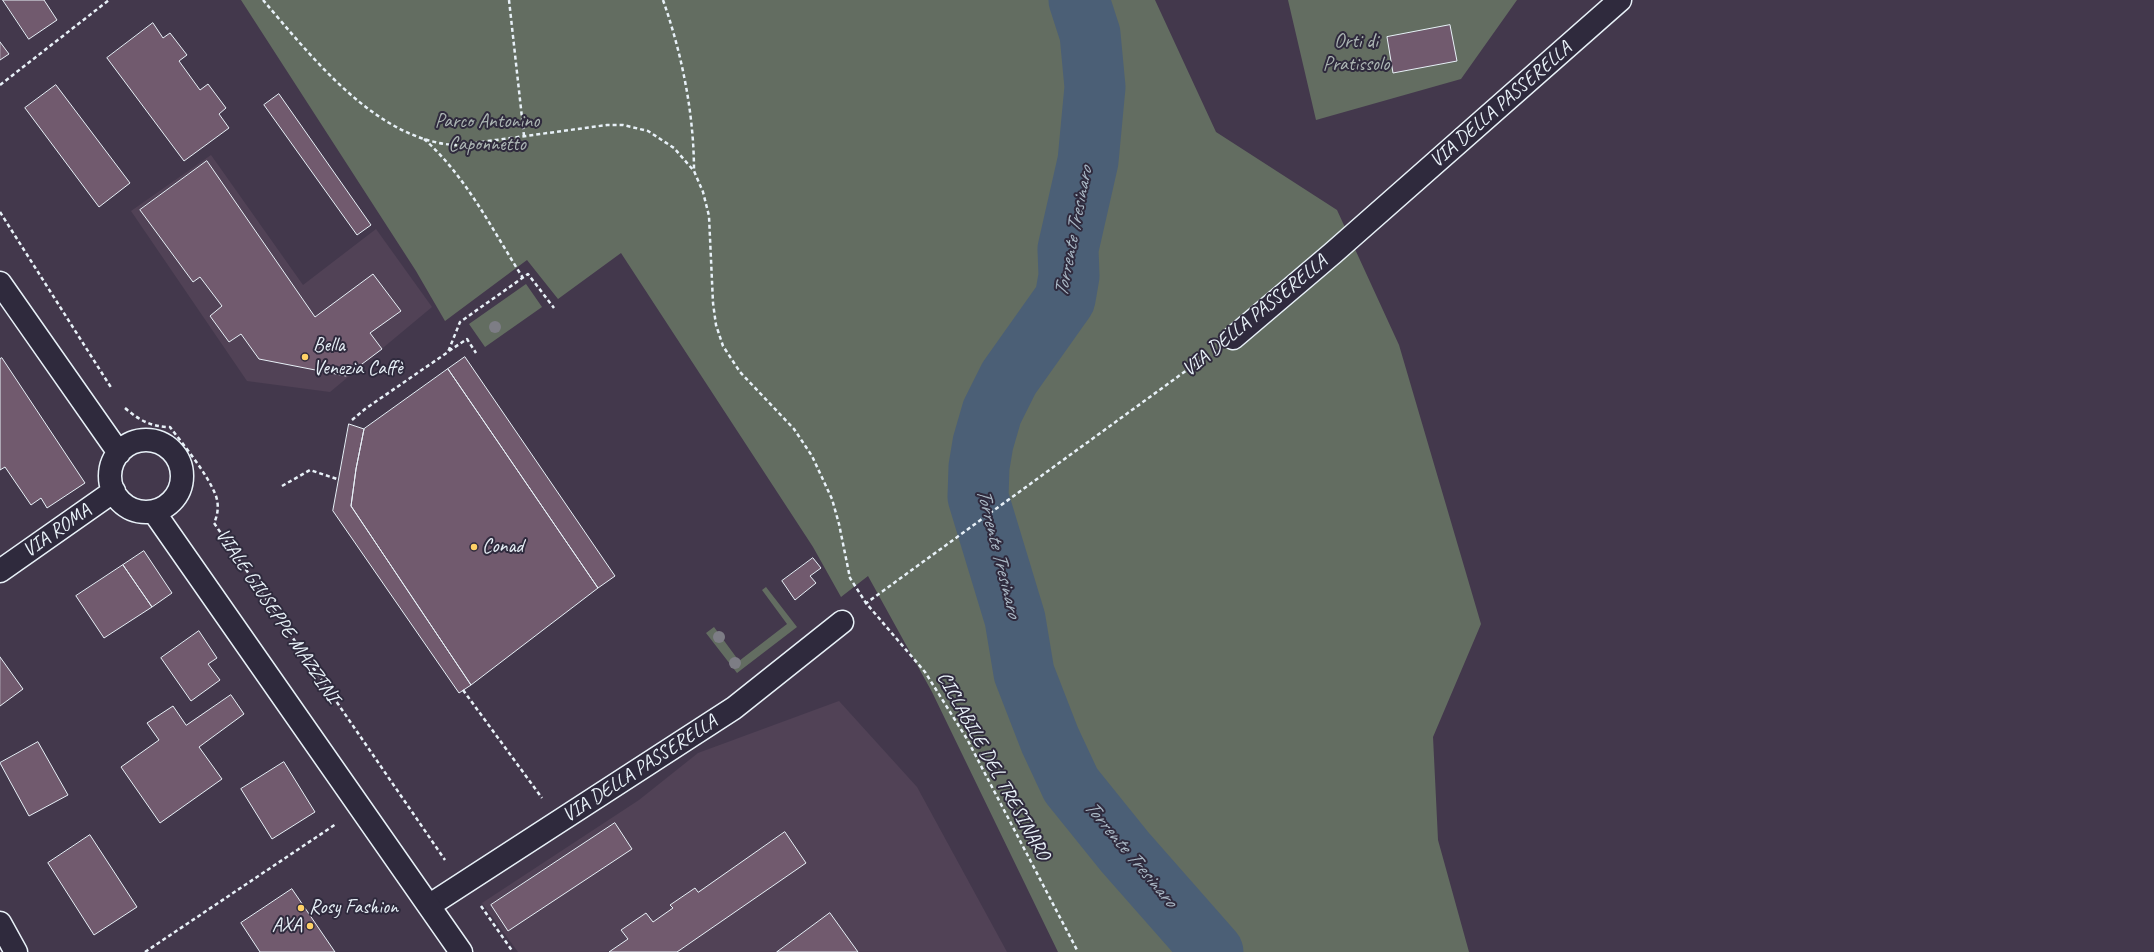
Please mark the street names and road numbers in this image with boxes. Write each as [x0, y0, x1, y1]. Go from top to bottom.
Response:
street label: VIA DELLA PASSERELLA [1425, 37, 1577, 173]
street label: VIA DELLA PASSERELLA [1178, 250, 1332, 382]
street label: VIA ROMA [18, 499, 96, 563]
street label: VIALE GIUSEPPE MAZZINI [210, 524, 344, 708]
street label: CICLABILE DEL TRESINARO [931, 668, 1055, 864]
street label: VIA DELLA PASSERELLA [558, 710, 722, 828]

